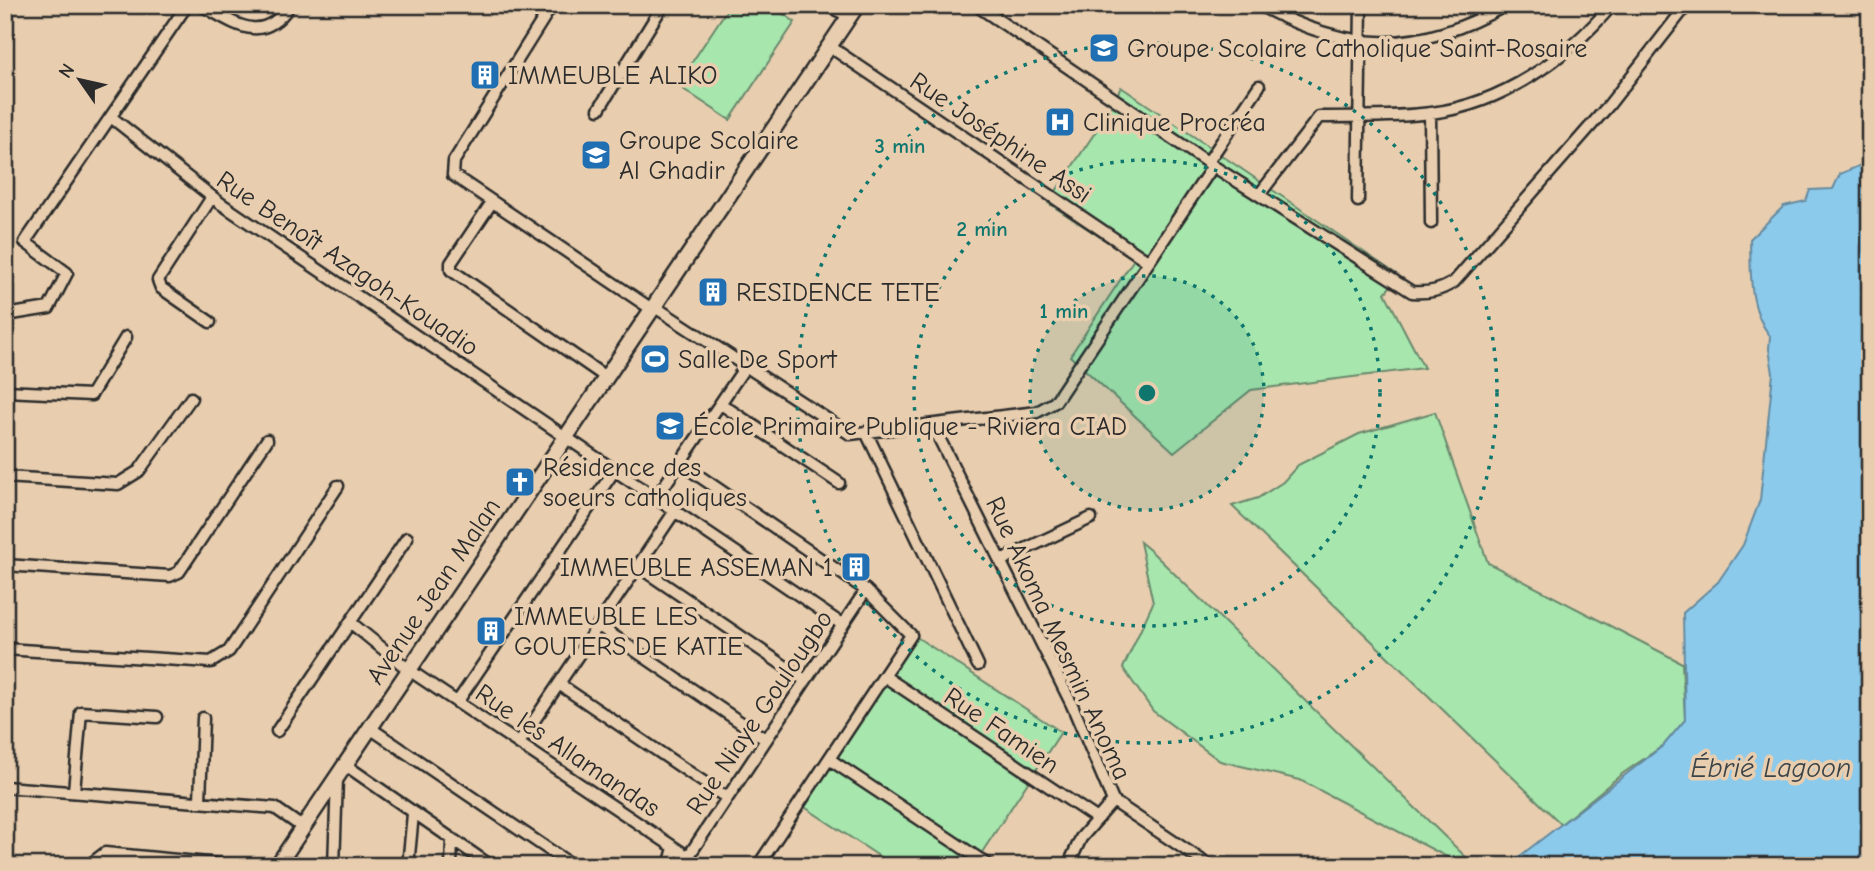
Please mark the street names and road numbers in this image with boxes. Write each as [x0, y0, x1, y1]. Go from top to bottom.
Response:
street label: Rue Joséphine Assi [904, 66, 1097, 210]
street label: Rue Benoît Azagoh-Kouadio [211, 165, 484, 363]
street label: Rue Akoma Mesmin Anoma [979, 492, 1137, 785]
street label: Avenue Jean Malan [360, 493, 507, 690]
street label: Rue Niaye Goulougbo [680, 605, 839, 820]
street label: Rue les Allamandas [470, 678, 665, 824]
street label: Rue Famien [938, 681, 1065, 780]

